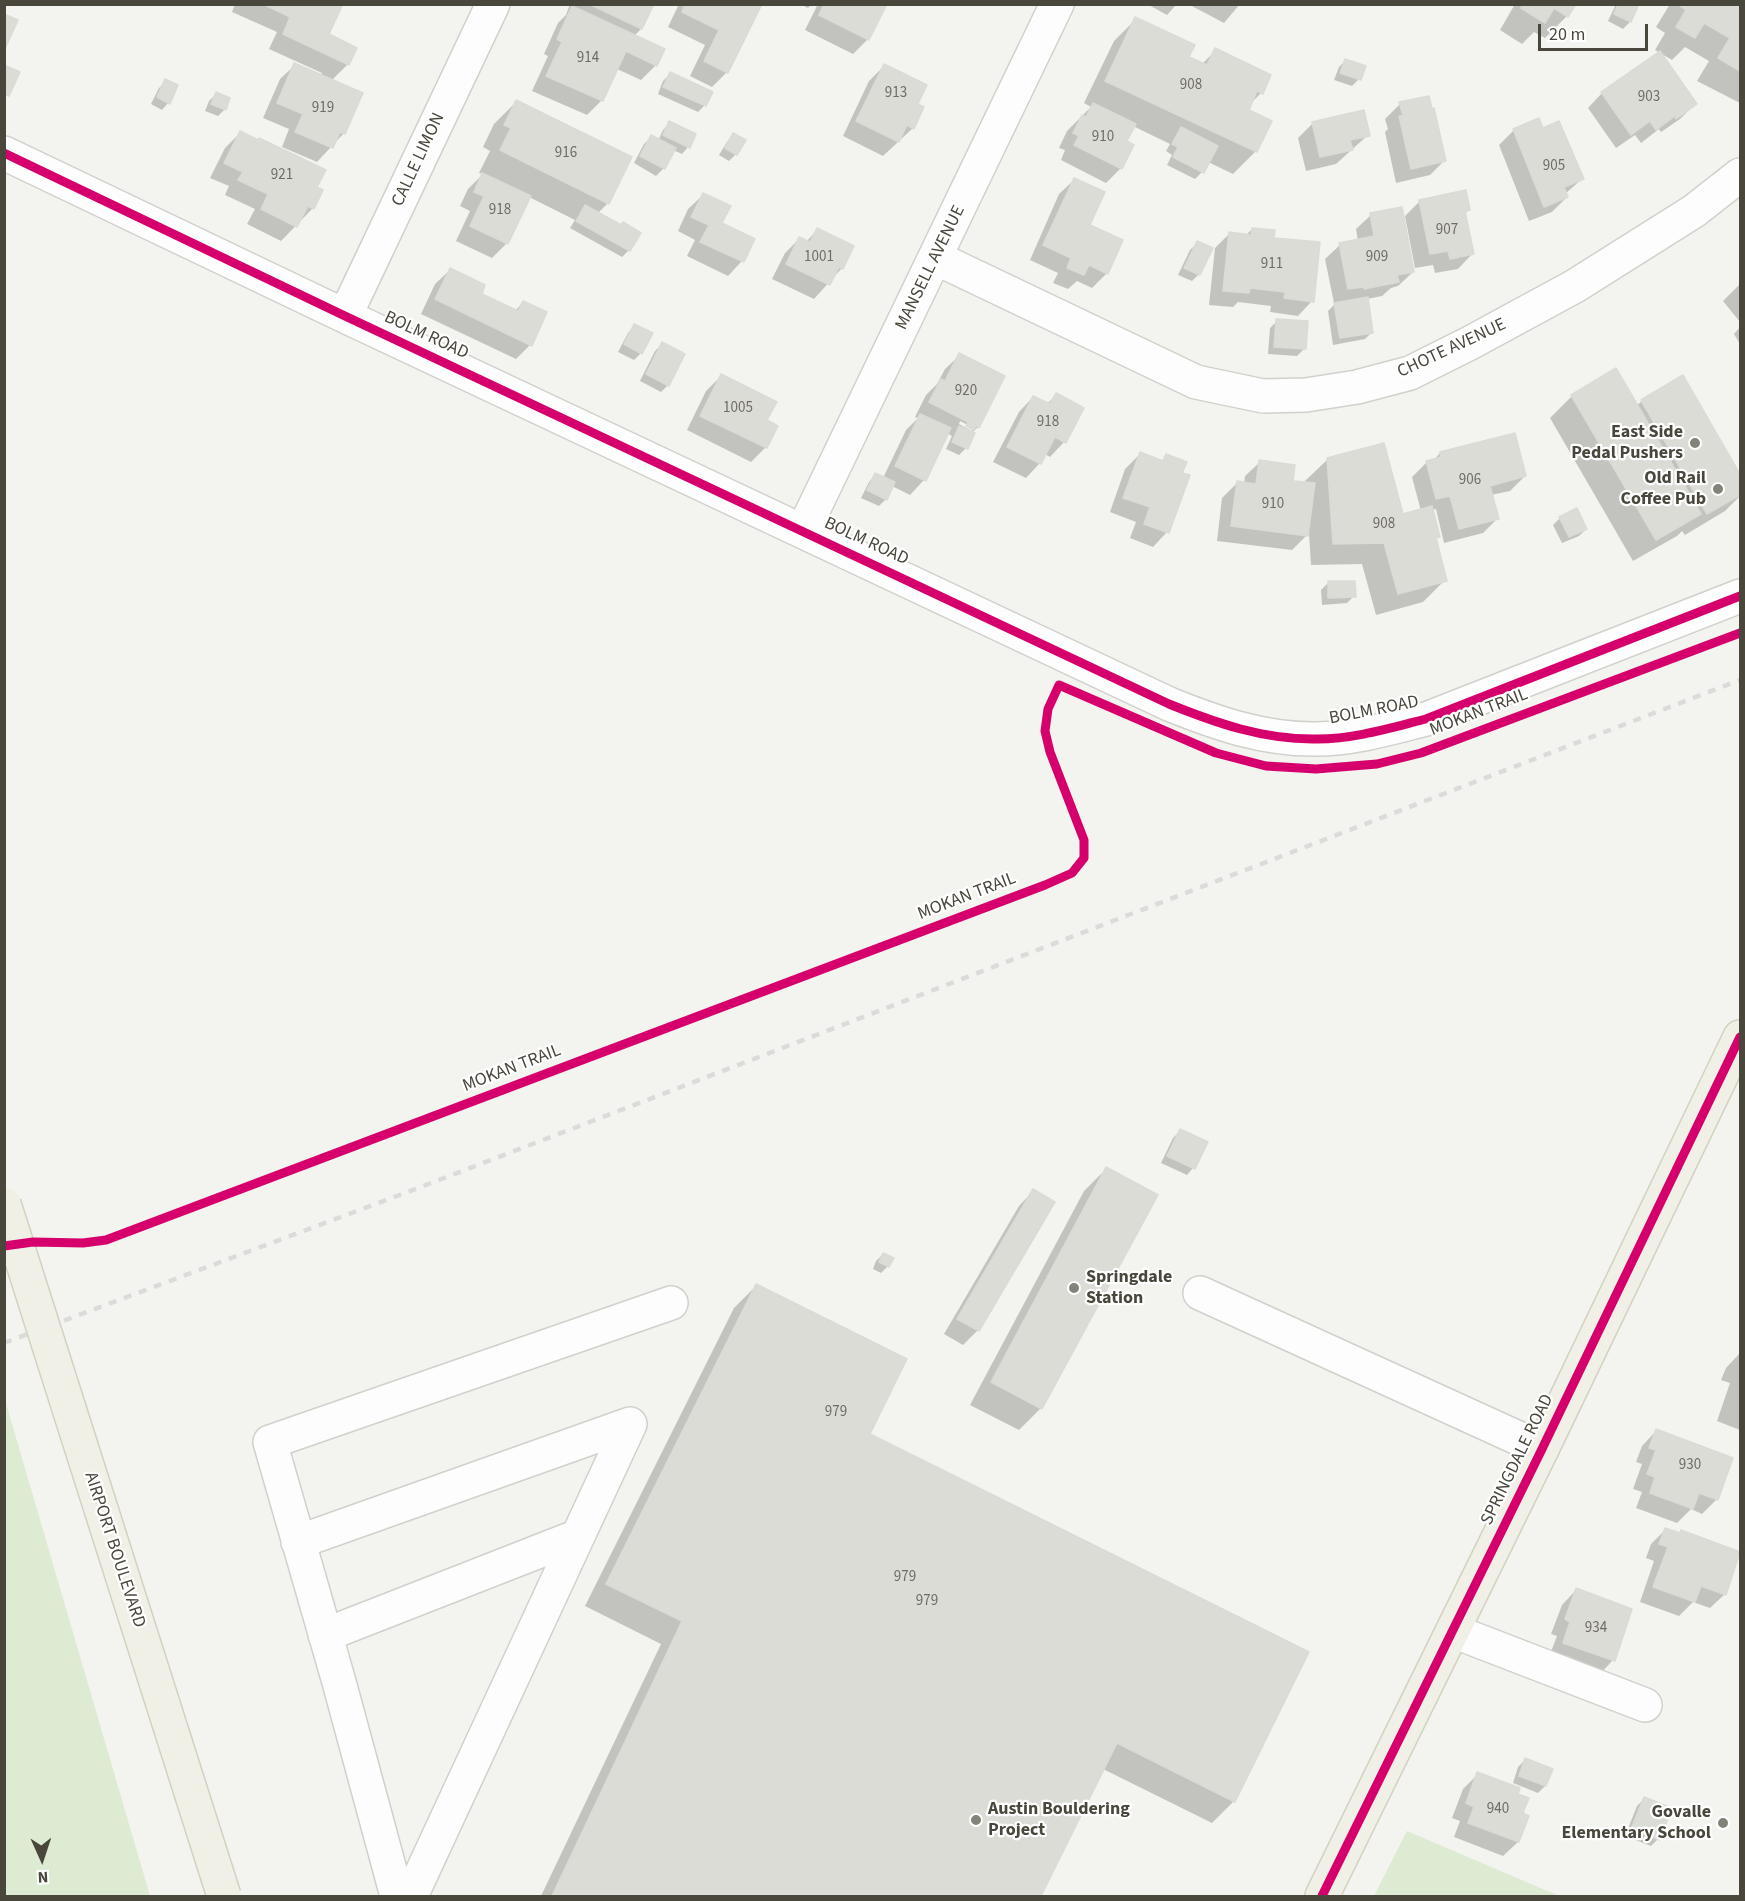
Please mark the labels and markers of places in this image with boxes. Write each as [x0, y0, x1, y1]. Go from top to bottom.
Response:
place label: East Side Pedal Pushers [1571, 422, 1683, 464]
marker: East Side Pedal Pushers [1688, 436, 1702, 450]
place label: Old Rail Coffee Pub [1620, 468, 1706, 510]
marker: Old Rail Coffee Pub [1711, 482, 1725, 496]
place label: Springdale Station [1086, 1267, 1172, 1310]
marker: Springdale Station [1067, 1281, 1081, 1295]
place label: Austin Bouldering Project [988, 1799, 1130, 1842]
place label: Govalle Elementary School [1561, 1802, 1711, 1844]
marker: Austin Bouldering Project [969, 1813, 983, 1827]
marker: Govalle Elementary School [1716, 1816, 1730, 1830]

